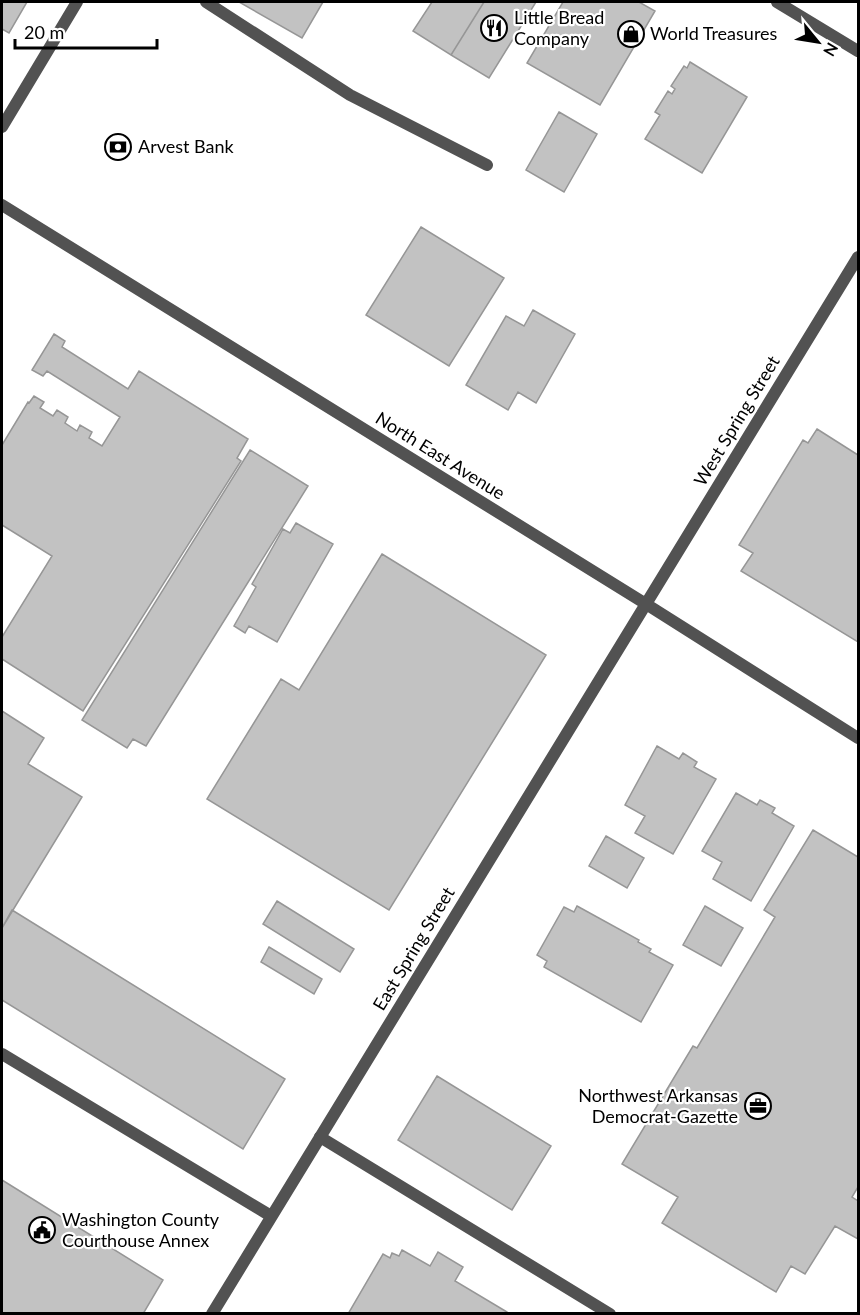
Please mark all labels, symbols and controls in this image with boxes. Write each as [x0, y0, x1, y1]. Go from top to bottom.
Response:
place label: Little Bread Company [514, 6, 604, 49]
scale bar [15, 12, 158, 50]
north arrow [788, 12, 848, 72]
restaurant icon: Little Bread Company [479, 13, 509, 43]
shop icon: World Treasures [616, 19, 646, 49]
text: 20 m [24, 21, 64, 43]
place label: World Treasures [650, 22, 778, 44]
text: N [820, 40, 843, 60]
bank icon: Arvest Bank [103, 132, 133, 162]
place label: Arvest Bank [138, 135, 235, 157]
street label: West Spring Street [689, 351, 784, 490]
street label: North East Avenue [372, 407, 509, 504]
street label: East Spring Street [368, 882, 459, 1014]
place label: Northwest Arkansas Democrat-Gazette [578, 1084, 738, 1127]
office icon: Northwest Arkansas Democrat-Gazette [743, 1091, 773, 1121]
place label: Washington County Courthouse Annex [62, 1208, 220, 1251]
public building icon: Washington County Courthouse Annex [27, 1215, 57, 1245]

